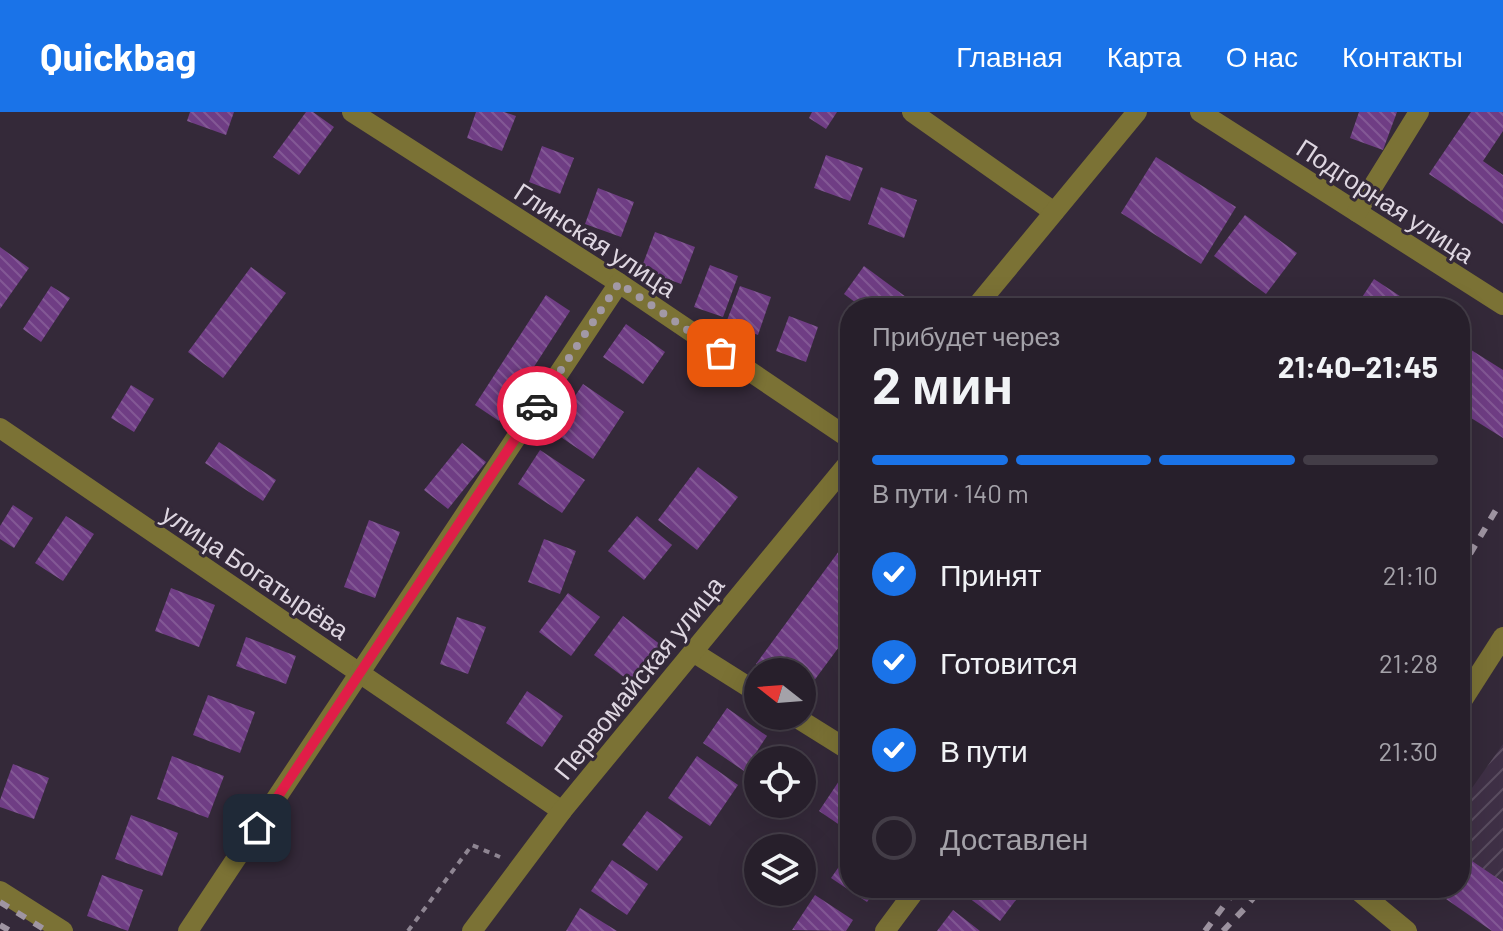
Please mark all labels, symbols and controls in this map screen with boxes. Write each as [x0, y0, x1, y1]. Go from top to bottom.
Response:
text: Quickbag [40, 33, 196, 79]
text: Главная [956, 39, 1063, 73]
text: Карта [1107, 39, 1182, 73]
text: О нас [1226, 39, 1298, 73]
text: Контакты [1342, 39, 1463, 73]
street label: Подгорная улица [1292, 131, 1481, 269]
street label: Глинская улица [509, 175, 683, 303]
pin [687, 319, 755, 387]
text: Прибудет через [872, 320, 1060, 351]
icon: bag [699, 331, 743, 375]
text: 21:40–21:45 [1278, 348, 1438, 384]
text: 2 мин [872, 352, 1013, 414]
courier [497, 366, 577, 446]
icon: car [515, 384, 559, 428]
text: В пути · 140 m [872, 477, 1029, 508]
street label: улица Богатырёва [157, 497, 356, 645]
icon: check [872, 552, 916, 596]
text: Принят [940, 556, 1042, 592]
text: 21:10 [1383, 559, 1438, 590]
street label: Первомайская улица [546, 569, 730, 785]
icon: check [872, 640, 916, 684]
text: Готовится [940, 644, 1078, 680]
text: 21:28 [1379, 647, 1438, 678]
north arrow [744, 658, 816, 730]
map controls [744, 658, 816, 906]
icon: check [872, 728, 916, 772]
text: В пути [940, 732, 1028, 768]
text: 21:30 [1378, 735, 1438, 766]
button: locate [744, 746, 816, 818]
pin [223, 794, 291, 862]
icon: home [235, 806, 279, 850]
text: Доставлен [940, 820, 1088, 856]
button: layers [744, 834, 816, 906]

